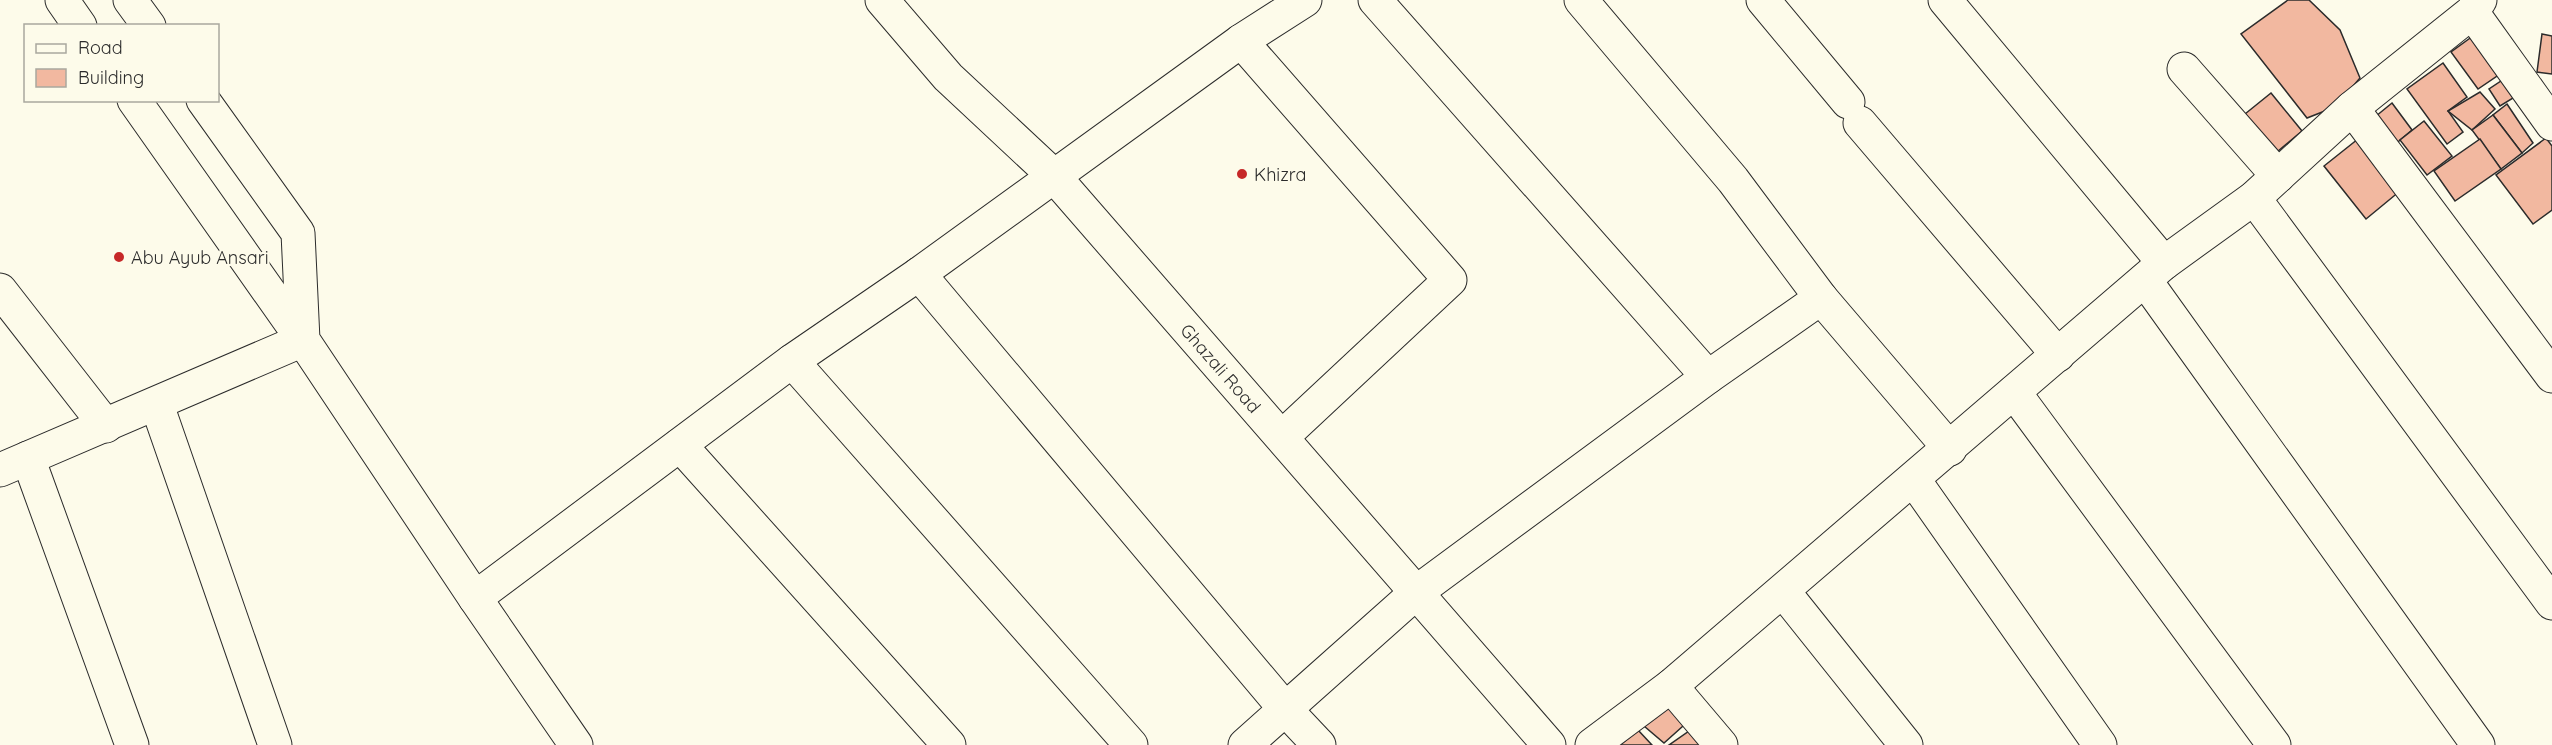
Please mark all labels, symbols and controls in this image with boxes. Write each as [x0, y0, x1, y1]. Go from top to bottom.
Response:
legend [24, 24, 219, 102]
text: Road [78, 36, 123, 59]
text: Building [78, 66, 144, 89]
place label: Khizra [1254, 163, 1306, 186]
marker: Khizra [1235, 167, 1249, 181]
place label: Abu Ayub Ansari [131, 246, 269, 269]
marker: Abu Ayub Ansari [112, 250, 126, 264]
street label: Ghazali Road [1176, 319, 1266, 417]

